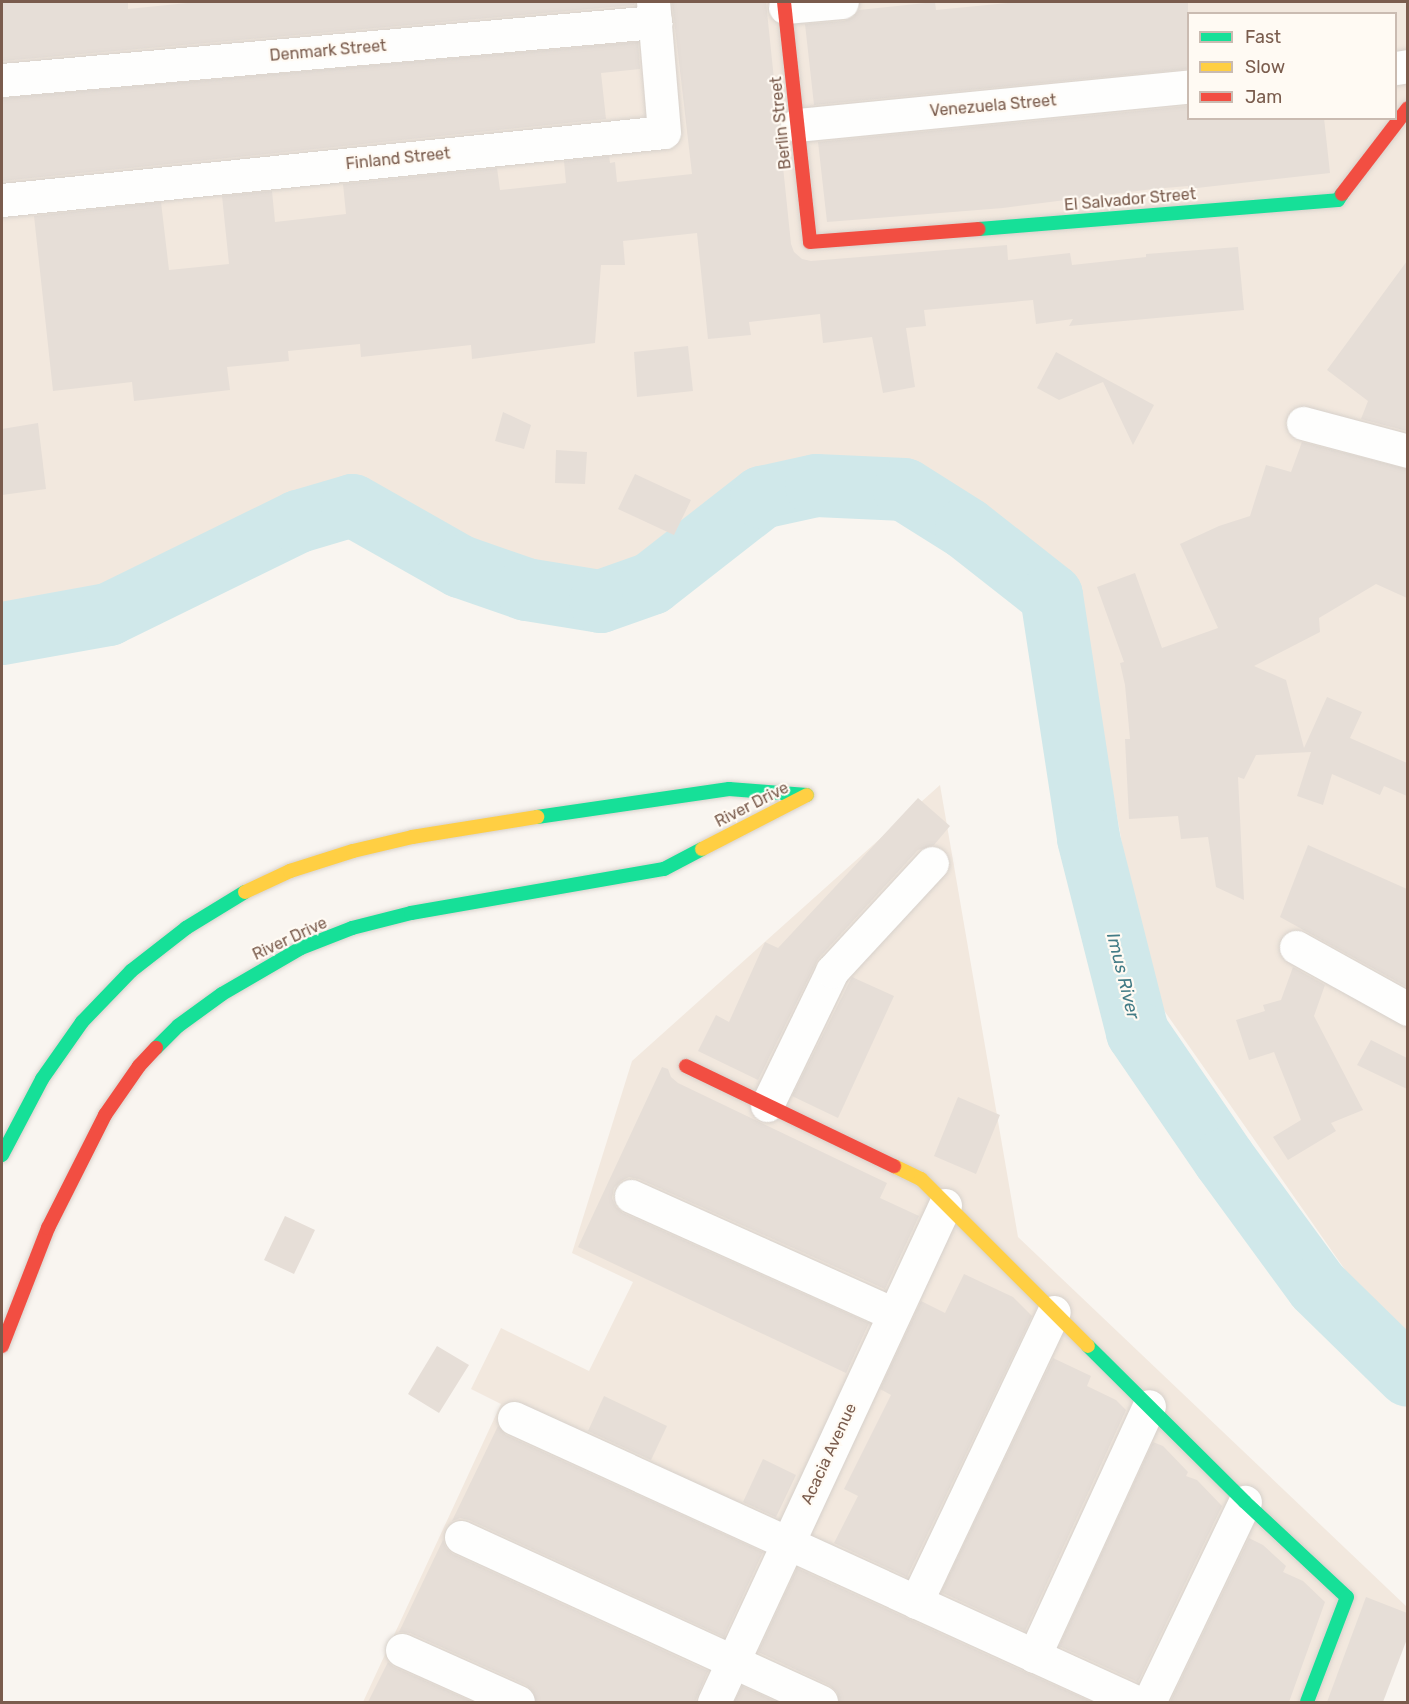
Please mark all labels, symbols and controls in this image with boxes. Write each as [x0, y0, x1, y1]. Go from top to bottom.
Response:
legend [1187, 12, 1397, 120]
text: Fast [1245, 26, 1281, 48]
street label: Denmark Street [269, 36, 387, 66]
text: Slow [1245, 56, 1285, 78]
street label: Berlin Street [767, 76, 795, 170]
text: Jam [1245, 86, 1282, 108]
street label: Venezuela Street [929, 91, 1057, 121]
street label: Finland Street [345, 144, 451, 174]
street label: El Salvador Street [1063, 185, 1197, 215]
street label: River Drive [712, 778, 792, 832]
street label: River Drive [250, 913, 330, 965]
water label: Imus River [1102, 931, 1144, 1021]
street label: Acacia Avenue [797, 1400, 861, 1508]

